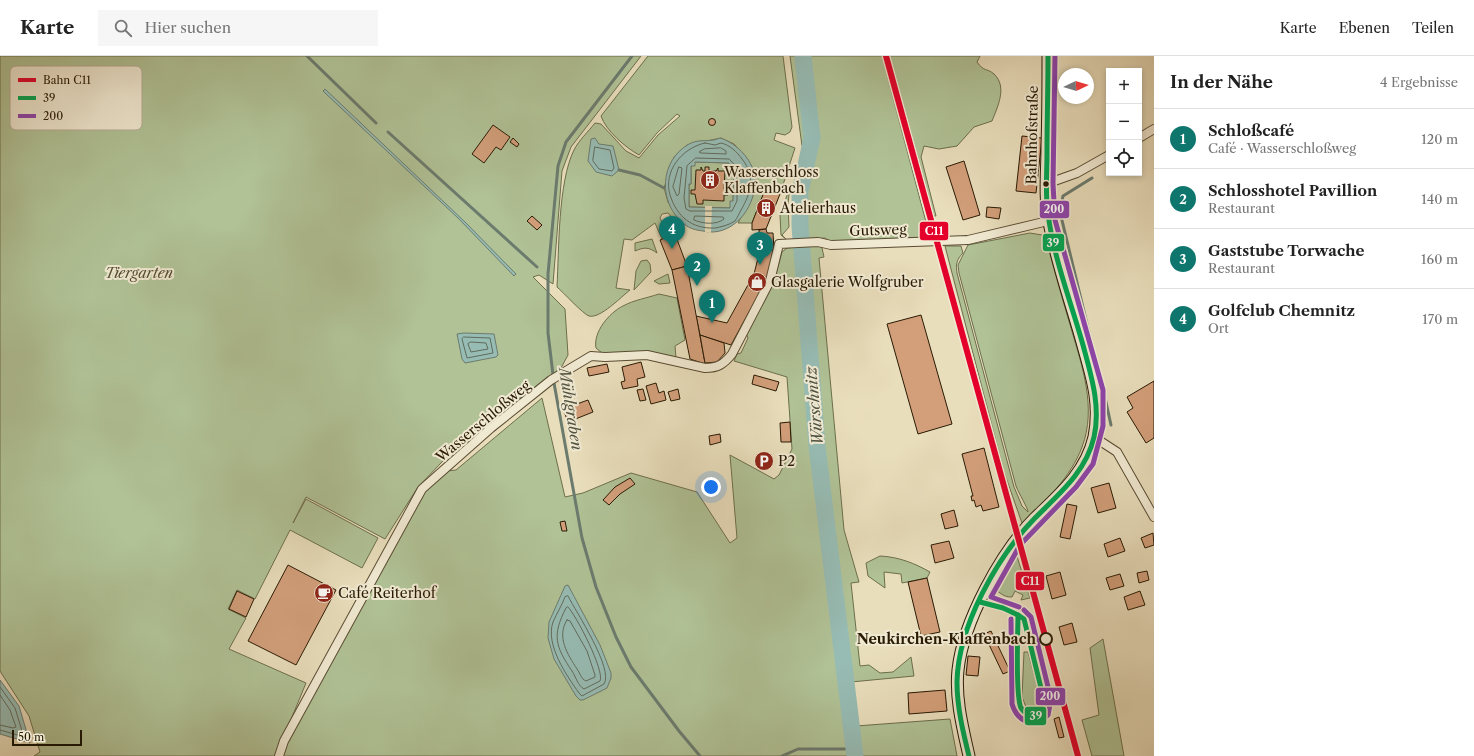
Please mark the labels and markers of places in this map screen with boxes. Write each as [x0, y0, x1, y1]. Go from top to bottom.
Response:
place label: Wasserschloss Klaffenbach [723, 163, 819, 197]
building icon: Wasserschloss Klaffenbach [699, 169, 721, 191]
unlabelled marker [1041, 179, 1051, 189]
building icon: Atelierhaus [755, 197, 777, 219]
place label: Atelierhaus [779, 199, 856, 217]
pin: 4 [659, 216, 685, 249]
pin: 3 [747, 232, 773, 265]
pin: 2 [684, 253, 710, 286]
shop icon: Glasgalerie Wolfgruber [746, 271, 768, 293]
place label: Glasgalerie Wolfgruber [771, 273, 924, 291]
pin: 1 [699, 290, 725, 323]
parking icon: P2 [753, 450, 775, 472]
place label: P2 [778, 452, 795, 470]
cafe icon: Café Reiterhof [313, 582, 335, 604]
place label: Café Reiterhof [338, 584, 438, 602]
place label: Neukirchen-Klaffenbach [857, 630, 1036, 648]
marker: Neukirchen-Klaffenbach [1039, 632, 1053, 646]

